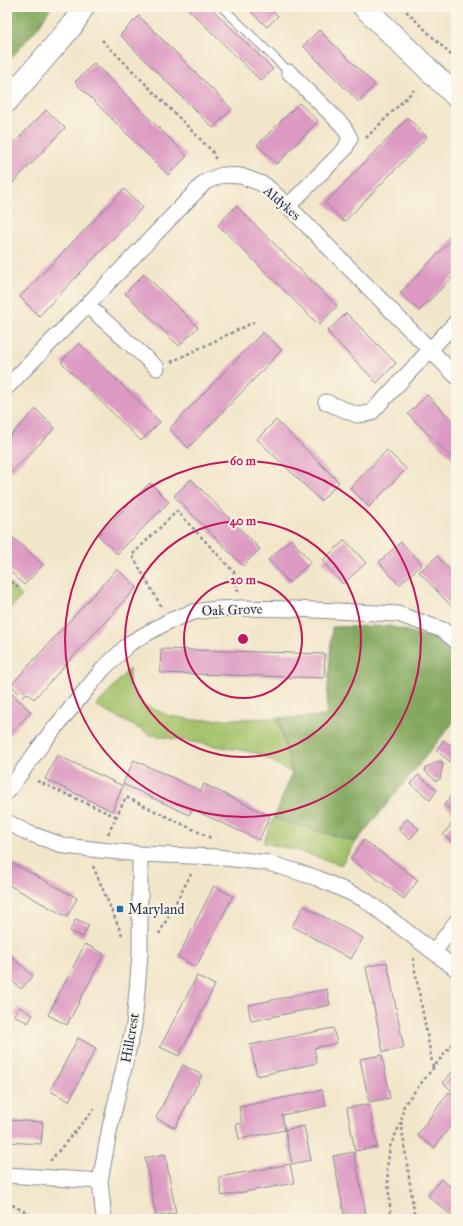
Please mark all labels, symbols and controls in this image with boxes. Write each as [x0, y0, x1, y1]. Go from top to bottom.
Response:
street label: Aldykes [259, 182, 304, 224]
text: 60 m [230, 454, 257, 468]
text: 40 m [230, 514, 257, 529]
text: 20 m [230, 573, 257, 587]
street label: Oak Grove [201, 600, 263, 620]
centre of rings [236, 632, 250, 646]
place label: Maryland [128, 901, 184, 918]
marker: Maryland [115, 904, 125, 914]
street label: Hillcrest [117, 1012, 143, 1064]

